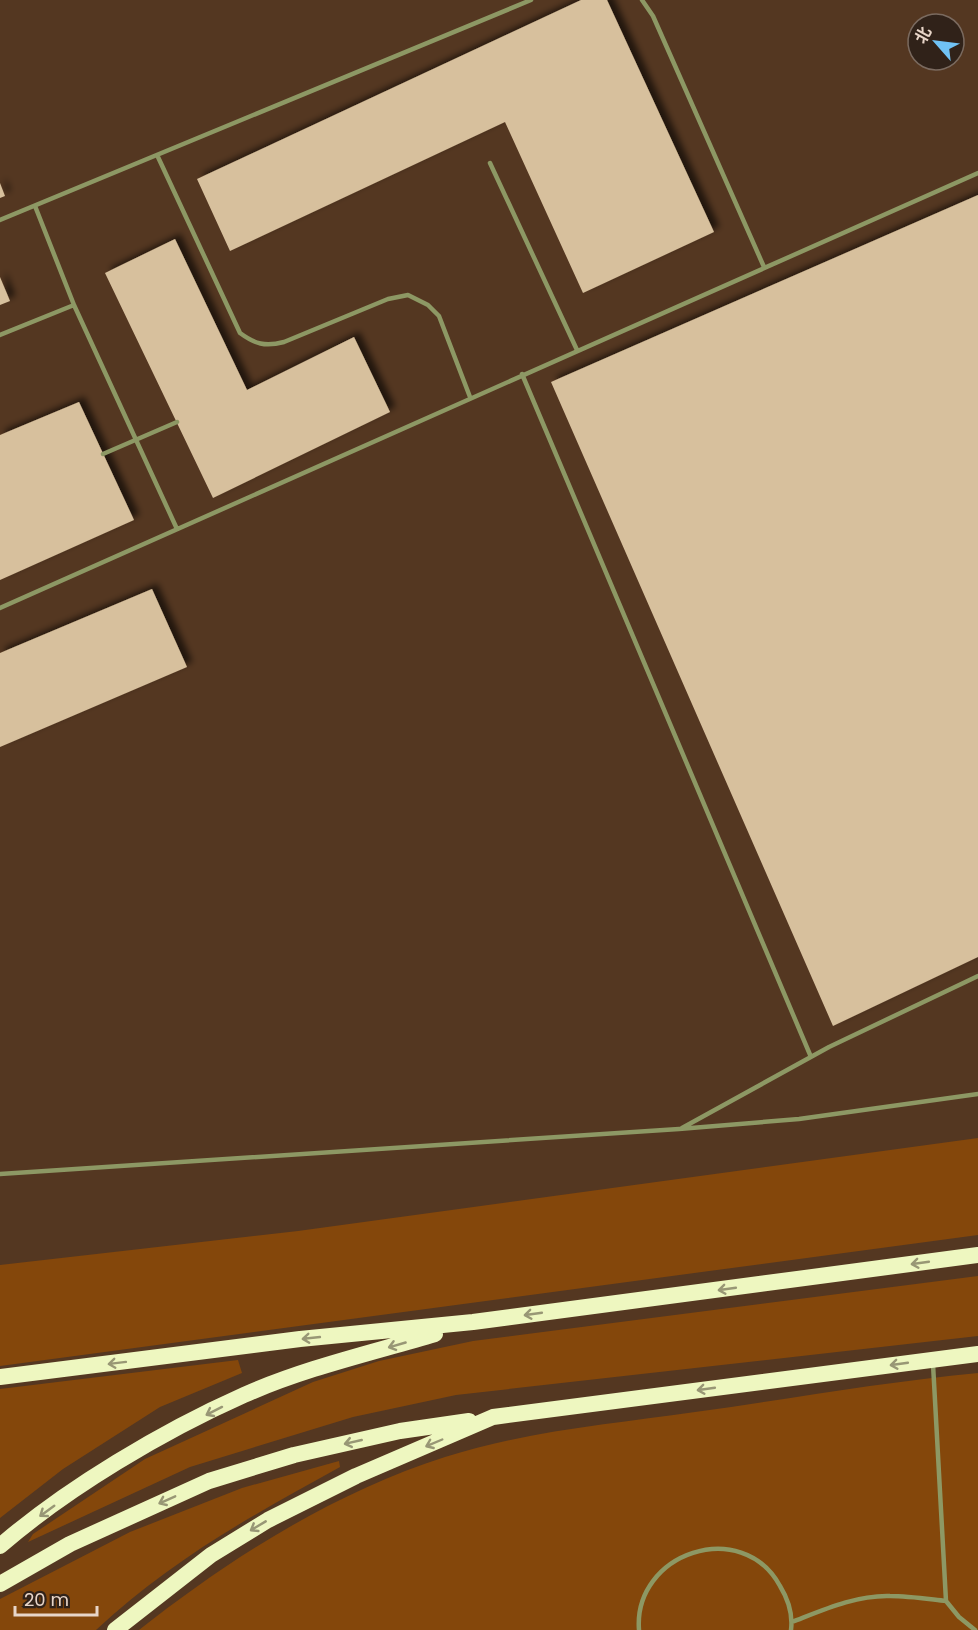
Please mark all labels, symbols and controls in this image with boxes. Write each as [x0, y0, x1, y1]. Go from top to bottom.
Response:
north arrow [906, 12, 966, 72]
text: 北 [909, 23, 937, 48]
one-way arrow [911, 1257, 930, 1268]
one-way arrow [717, 1283, 737, 1294]
one-way arrow [524, 1309, 544, 1320]
one-way arrow [301, 1333, 321, 1344]
one-way arrow [388, 1340, 407, 1351]
one-way arrow [108, 1357, 128, 1368]
one-way arrow [890, 1358, 910, 1369]
one-way arrow [696, 1384, 716, 1395]
one-way arrow [205, 1405, 223, 1417]
one-way arrow [344, 1436, 363, 1448]
one-way arrow [425, 1438, 444, 1449]
one-way arrow [159, 1495, 177, 1506]
one-way arrow [39, 1505, 56, 1517]
one-way arrow [250, 1520, 267, 1532]
scale bar [15, 1579, 98, 1617]
text: 20 m [24, 1587, 69, 1612]

